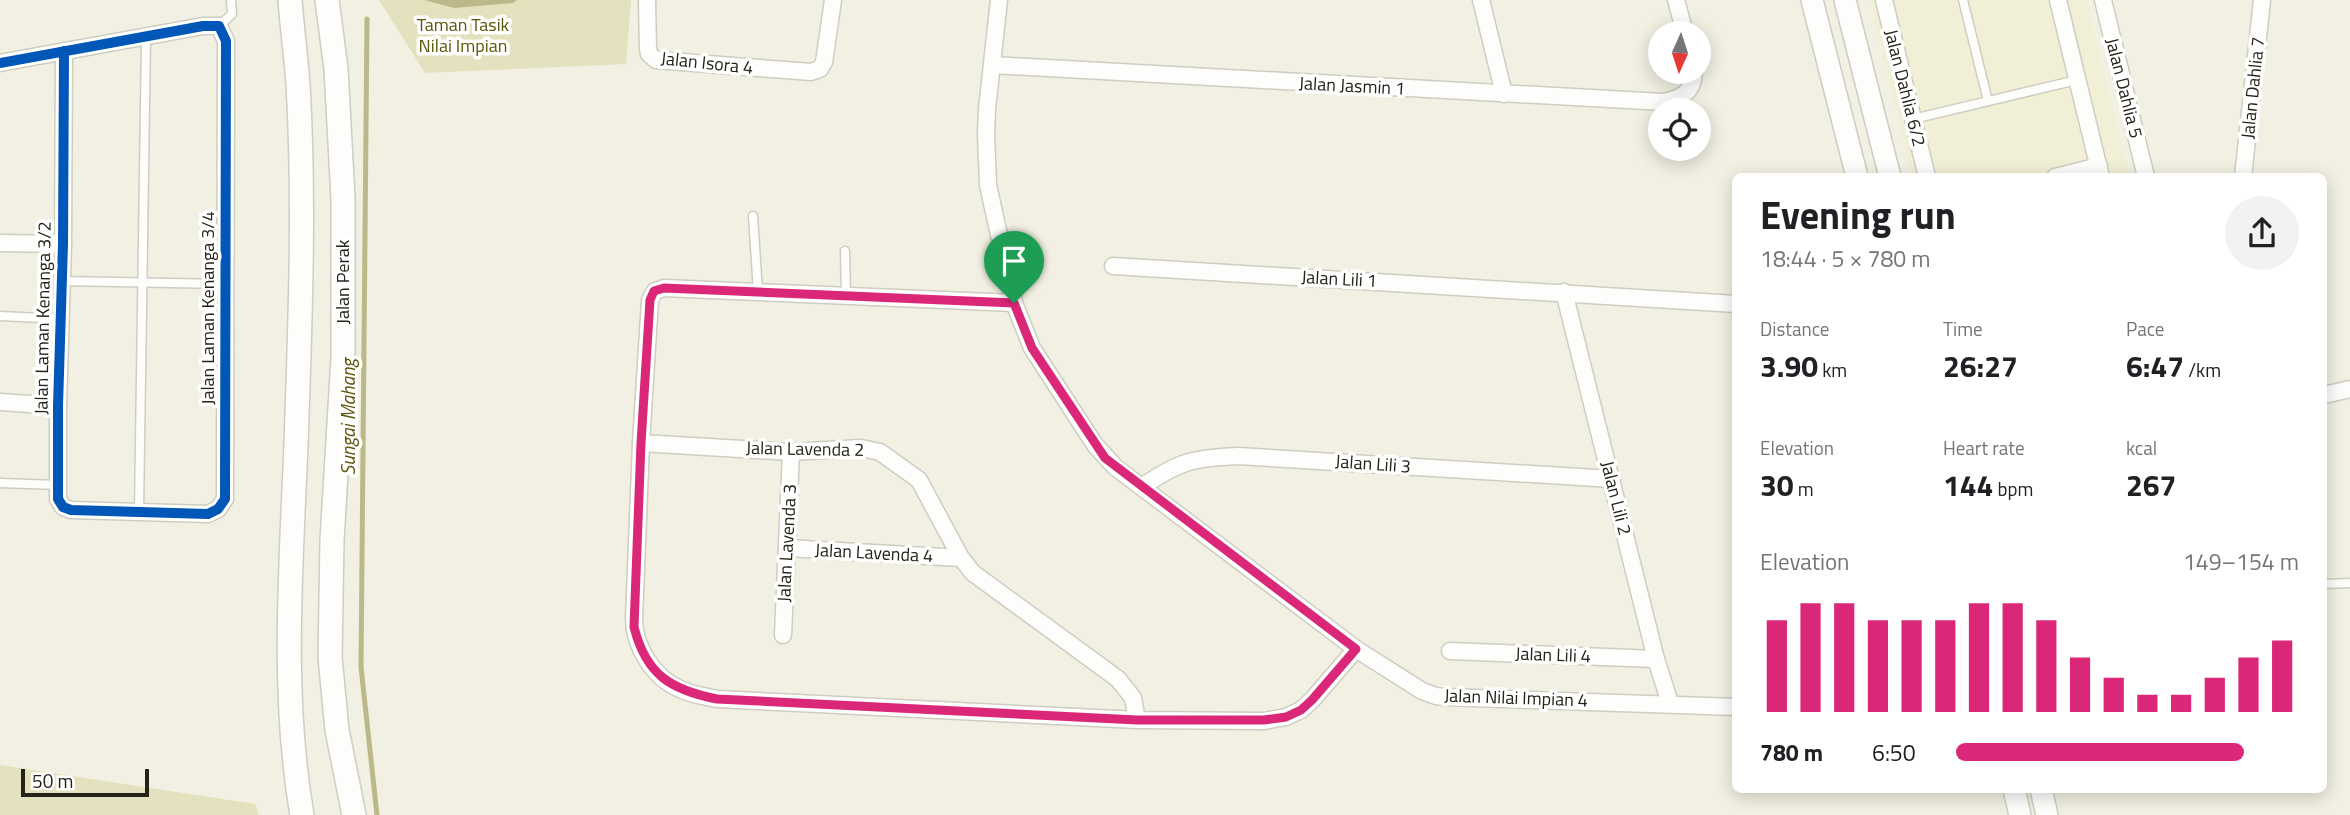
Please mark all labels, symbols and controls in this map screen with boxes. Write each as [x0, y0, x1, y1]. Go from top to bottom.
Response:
park label: Taman Tasik Nilai Impian [417, 11, 510, 59]
north arrow [1648, 21, 1712, 84]
map controls [1648, 21, 1711, 161]
street label: Jalan Dahlia 6/2 [1878, 26, 1933, 149]
street label: Jalan Dahlia 5 [2099, 35, 2150, 141]
street label: Jalan Dahlia 7 [2234, 36, 2271, 140]
street label: Jalan Isora 4 [660, 44, 755, 81]
street label: Jalan Jasmin 1 [1298, 69, 1406, 102]
button: locate [1648, 98, 1711, 161]
text: Evening run [1760, 186, 1956, 244]
button: share [2225, 196, 2299, 270]
street label: Jalan Laman Kenanga 3/4 [194, 211, 221, 405]
street label: Jalan Laman Kenanga 3/2 [27, 221, 58, 415]
pin [984, 231, 1044, 303]
street label: Jalan Perak [329, 239, 356, 324]
text: 18:44 · 5 × 780 m [1760, 241, 1930, 276]
icon: arrive [995, 242, 1033, 280]
street label: Jalan Lili 1 [1301, 263, 1378, 294]
text: Distance [1760, 314, 1829, 343]
text: Time [1943, 314, 1983, 343]
text: Pace [2126, 314, 2164, 343]
text: 3.90 [1760, 343, 1818, 389]
text: 26:27 [1943, 343, 2018, 389]
text: 6:47 [2126, 343, 2184, 389]
text: km [1818, 355, 1847, 384]
text: /km [2184, 355, 2221, 384]
water label: Sungai Mahang [333, 357, 362, 475]
text: Elevation [1760, 433, 1834, 462]
text: Heart rate [1943, 433, 2025, 462]
text: kcal [2126, 433, 2157, 462]
street label: Jalan Lavenda 2 [746, 434, 864, 463]
street label: Jalan Lili 3 [1334, 447, 1412, 480]
street label: Jalan Lili 2 [1594, 458, 1639, 538]
text: 30 [1760, 462, 1794, 508]
text: 144 [1943, 462, 1993, 508]
text: 267 [2126, 462, 2176, 508]
text: m [1794, 474, 1814, 503]
text: bpm [1993, 474, 2033, 503]
street label: Jalan Lavenda 3 [770, 483, 803, 603]
street label: Jalan Lavenda 4 [814, 536, 934, 569]
text: Elevation [1760, 544, 1849, 579]
text: 149–154 m [2183, 544, 2299, 579]
street label: Jalan Lili 4 [1515, 640, 1591, 669]
street label: Jalan Nilai Impian 4 [1444, 681, 1588, 714]
text: 780 m [1760, 735, 1823, 770]
text: 6:50 [1872, 735, 1916, 770]
scale bar [21, 766, 149, 798]
text: 50 m [32, 766, 73, 795]

